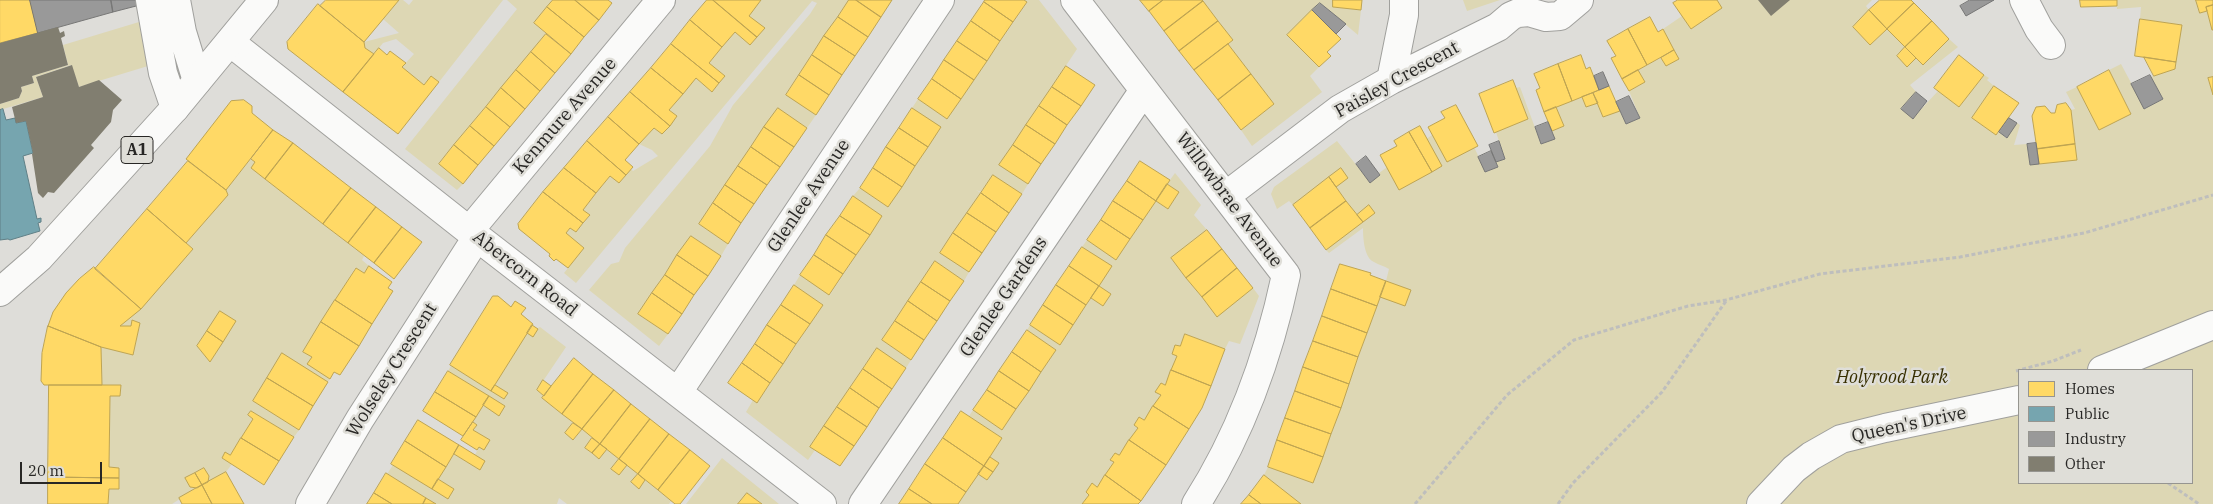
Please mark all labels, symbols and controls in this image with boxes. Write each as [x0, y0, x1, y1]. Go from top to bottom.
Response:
street label: Paisley Crescent [1331, 37, 1463, 123]
street label: Kenmure Avenue [509, 54, 621, 178]
street label: Willowbrae Avenue [1171, 128, 1287, 272]
street label: Glenlee Avenue [763, 135, 855, 257]
road number: A1 [121, 136, 153, 164]
street label: Abercorn Road [468, 226, 582, 322]
street label: Glenlee Gardens [956, 233, 1052, 361]
street label: Wolseley Crescent [342, 299, 442, 441]
park label: Holyrood Park [1836, 367, 1948, 389]
legend [2018, 369, 2193, 484]
text: Homes [2065, 379, 2115, 398]
street label: Queen's Drive [1850, 402, 1968, 448]
text: Public [2065, 404, 2110, 423]
text: Industry [2065, 429, 2126, 448]
scale bar [22, 452, 105, 484]
text: Other [2065, 454, 2105, 473]
text: 20 m [28, 461, 64, 480]

